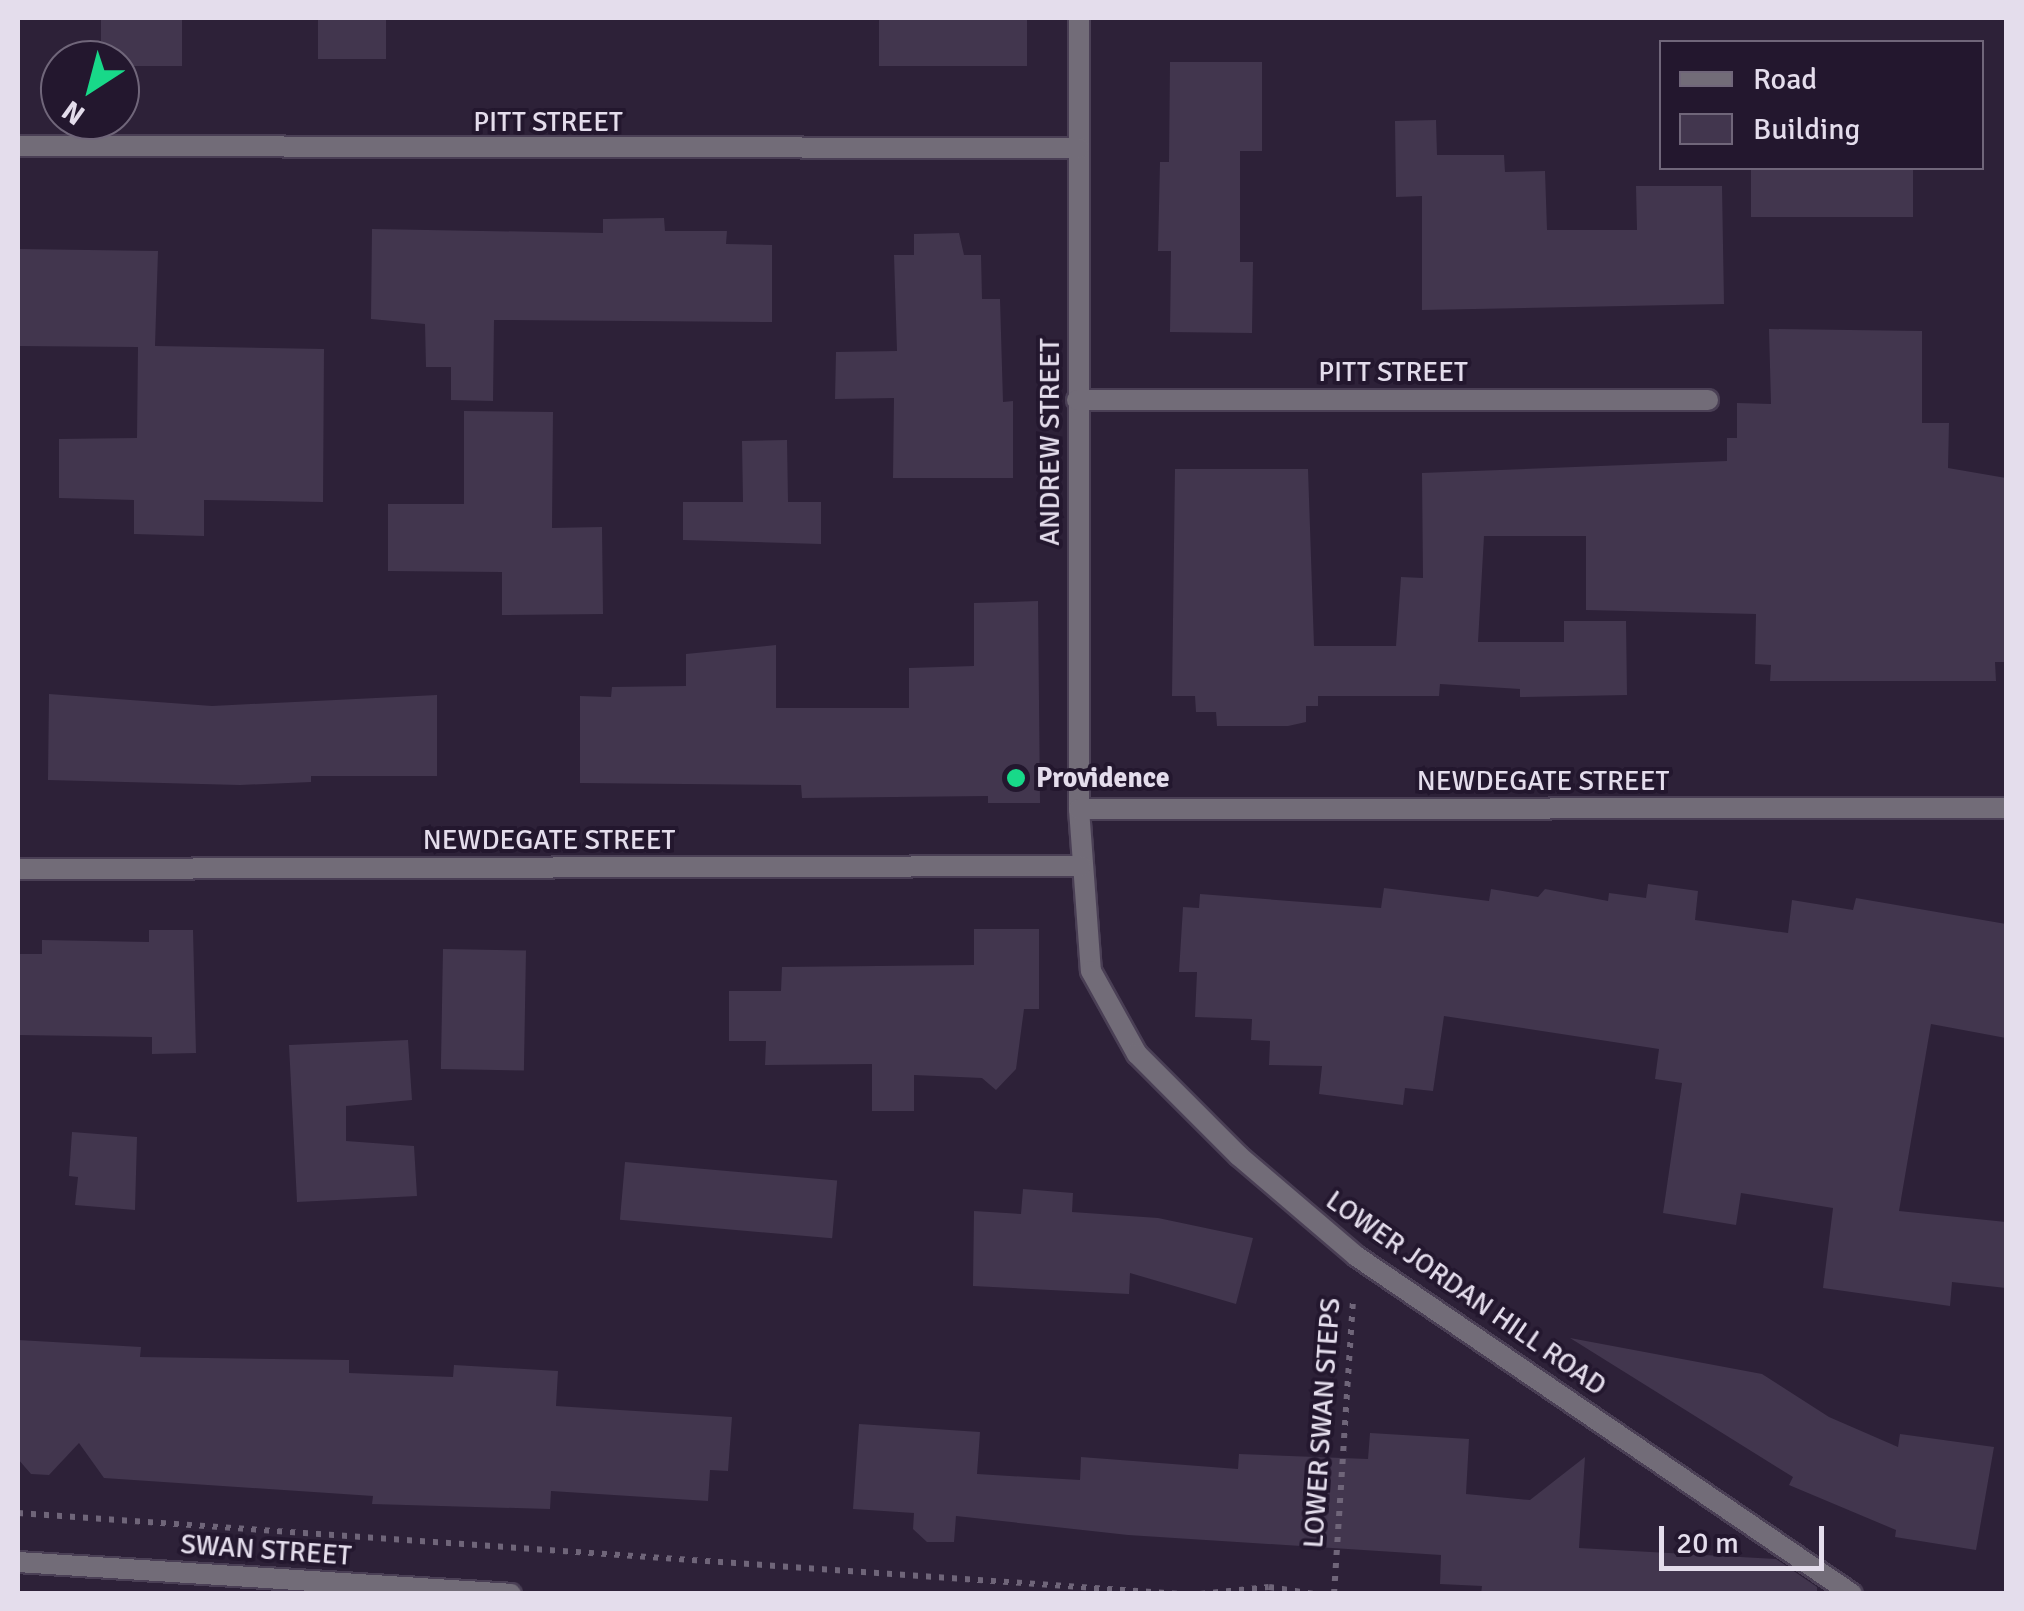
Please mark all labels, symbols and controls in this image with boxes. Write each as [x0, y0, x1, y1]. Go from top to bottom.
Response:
north arrow [40, 40, 140, 140]
legend [1659, 40, 1984, 170]
text: Road [1753, 61, 1817, 98]
text: N [56, 93, 91, 132]
street label: PITT STREET [473, 105, 623, 139]
text: Building [1753, 111, 1860, 148]
street label: ANDREW STREET [1033, 338, 1067, 546]
street label: PITT STREET [1318, 355, 1468, 389]
place label: Providence [1036, 761, 1170, 795]
street label: NEWDEGATE STREET [1417, 764, 1669, 798]
marker: Providence [1005, 767, 1027, 789]
street label: NEWDEGATE STREET [423, 823, 675, 857]
street label: LOWER JORDAN HILL ROAD [1320, 1183, 1612, 1403]
street label: LOWER SWAN STEPS [1296, 1297, 1348, 1549]
scale bar [1664, 1506, 1829, 1568]
text: 20 m [1676, 1525, 1739, 1562]
street label: SWAN STREET [179, 1527, 353, 1573]

